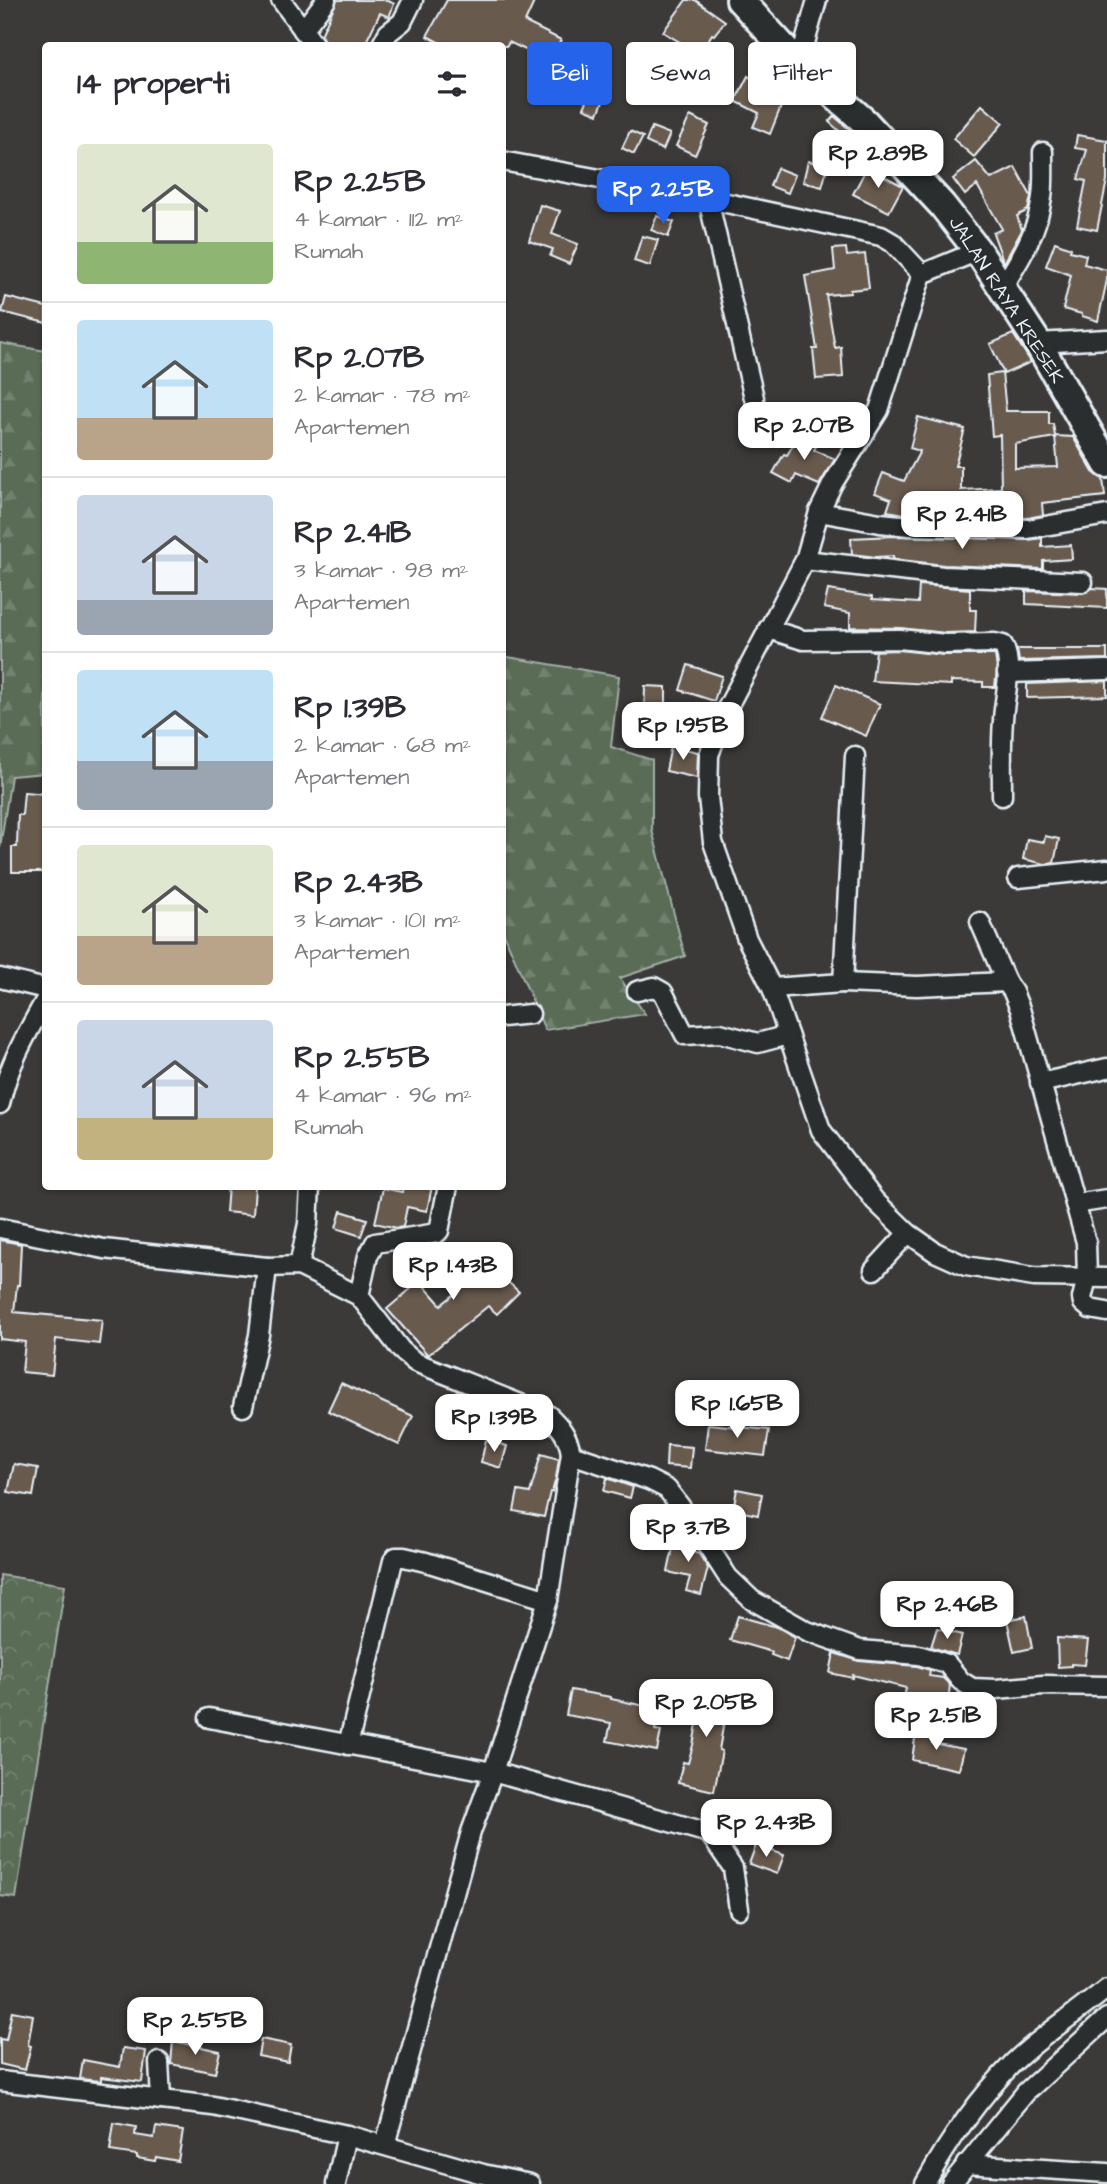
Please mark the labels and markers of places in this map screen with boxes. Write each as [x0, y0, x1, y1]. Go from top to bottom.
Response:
pin: Rp 2.89B [806, 130, 950, 190]
pin: Rp 2.25B [591, 166, 735, 226]
pin: Rp 2.07B [732, 402, 876, 462]
pin: Rp 2.41B [890, 491, 1034, 551]
pin: Rp 1.95B [611, 702, 755, 762]
pin: Rp 1.43B [381, 1242, 525, 1302]
pin: Rp 1.65B [665, 1380, 809, 1440]
pin: Rp 1.39B [422, 1394, 566, 1454]
pin: Rp 3.7B [623, 1504, 753, 1564]
pin: Rp 2.46B [875, 1582, 1019, 1641]
pin: Rp 2.05B [634, 1680, 778, 1739]
pin: Rp 2.51B [864, 1692, 1008, 1752]
pin: Rp 2.43B [694, 1800, 838, 1859]
pin: Rp 2.55B [123, 1997, 267, 2057]

